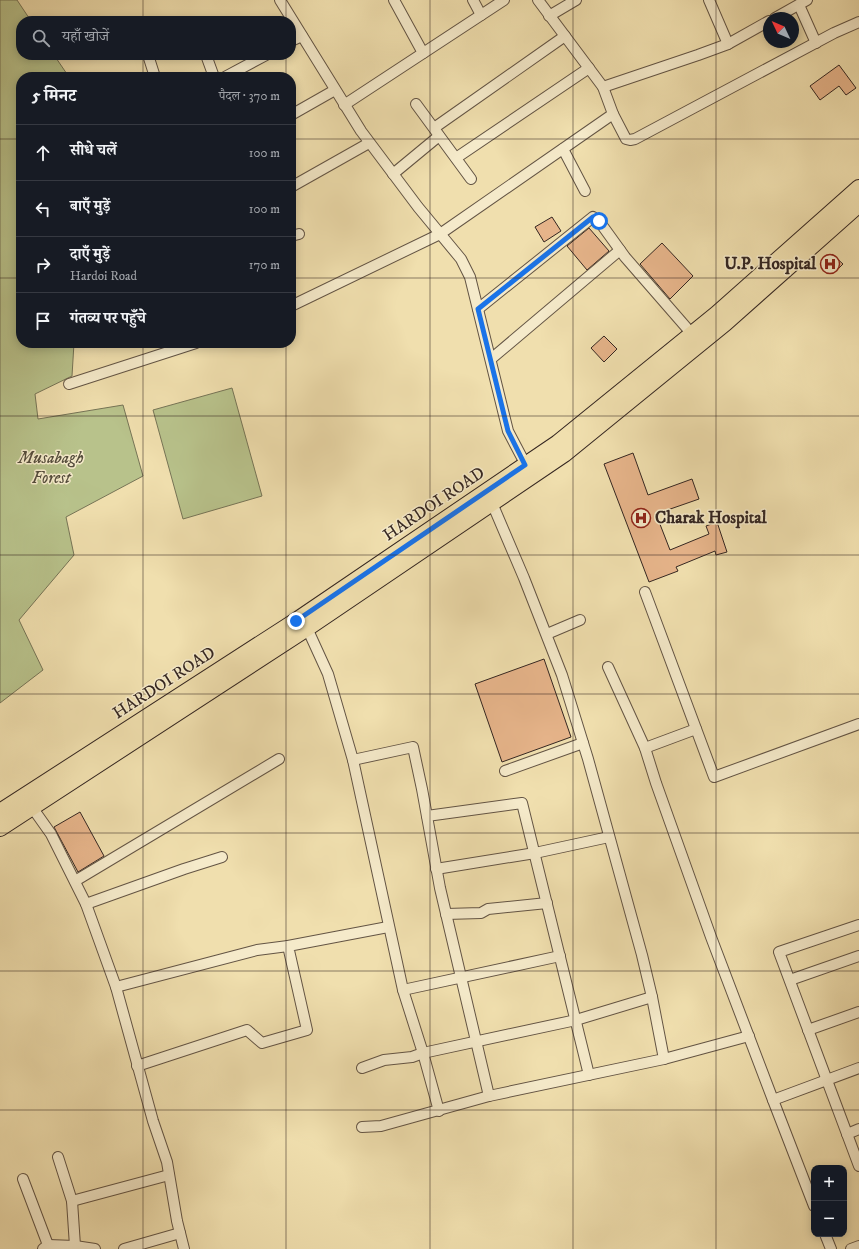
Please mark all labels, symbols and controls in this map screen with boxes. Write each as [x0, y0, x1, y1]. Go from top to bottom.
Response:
north arrow [763, 12, 799, 48]
search box [16, 16, 296, 60]
icon: search [30, 27, 52, 49]
text: यहाँ खोजें [62, 27, 109, 46]
text: 5 मिनट [32, 85, 76, 107]
text: पैदल · 370 m [219, 88, 280, 104]
text: सीधे चलें [70, 141, 117, 160]
icon: ahead [32, 142, 54, 164]
text: 100 m [249, 145, 280, 161]
text: बाएँ मुड़ें [70, 197, 110, 216]
icon: left [32, 198, 54, 220]
text: 100 m [249, 201, 280, 217]
route start [590, 212, 608, 230]
text: दाएँ मुड़ें [70, 245, 110, 264]
place label: U.P. Hospital [724, 253, 817, 275]
hospital icon: U.P. Hospital [819, 253, 841, 275]
icon: right [32, 254, 54, 276]
text: 170 m [249, 257, 280, 273]
text: Hardoi Road [70, 268, 137, 284]
text: गंतव्य पर पहुँचे [70, 309, 146, 328]
icon: arrive [32, 310, 54, 332]
park label: Musabagh Forest [17, 447, 84, 489]
street label: HARDOI ROAD [379, 462, 489, 546]
hospital icon: Charak Hospital [630, 507, 652, 529]
place label: Charak Hospital [655, 507, 768, 529]
route end [287, 612, 305, 630]
street label: HARDOI ROAD [108, 642, 220, 724]
map controls [811, 1165, 847, 1237]
button: + [811, 1165, 847, 1201]
button: − [811, 1201, 847, 1237]

